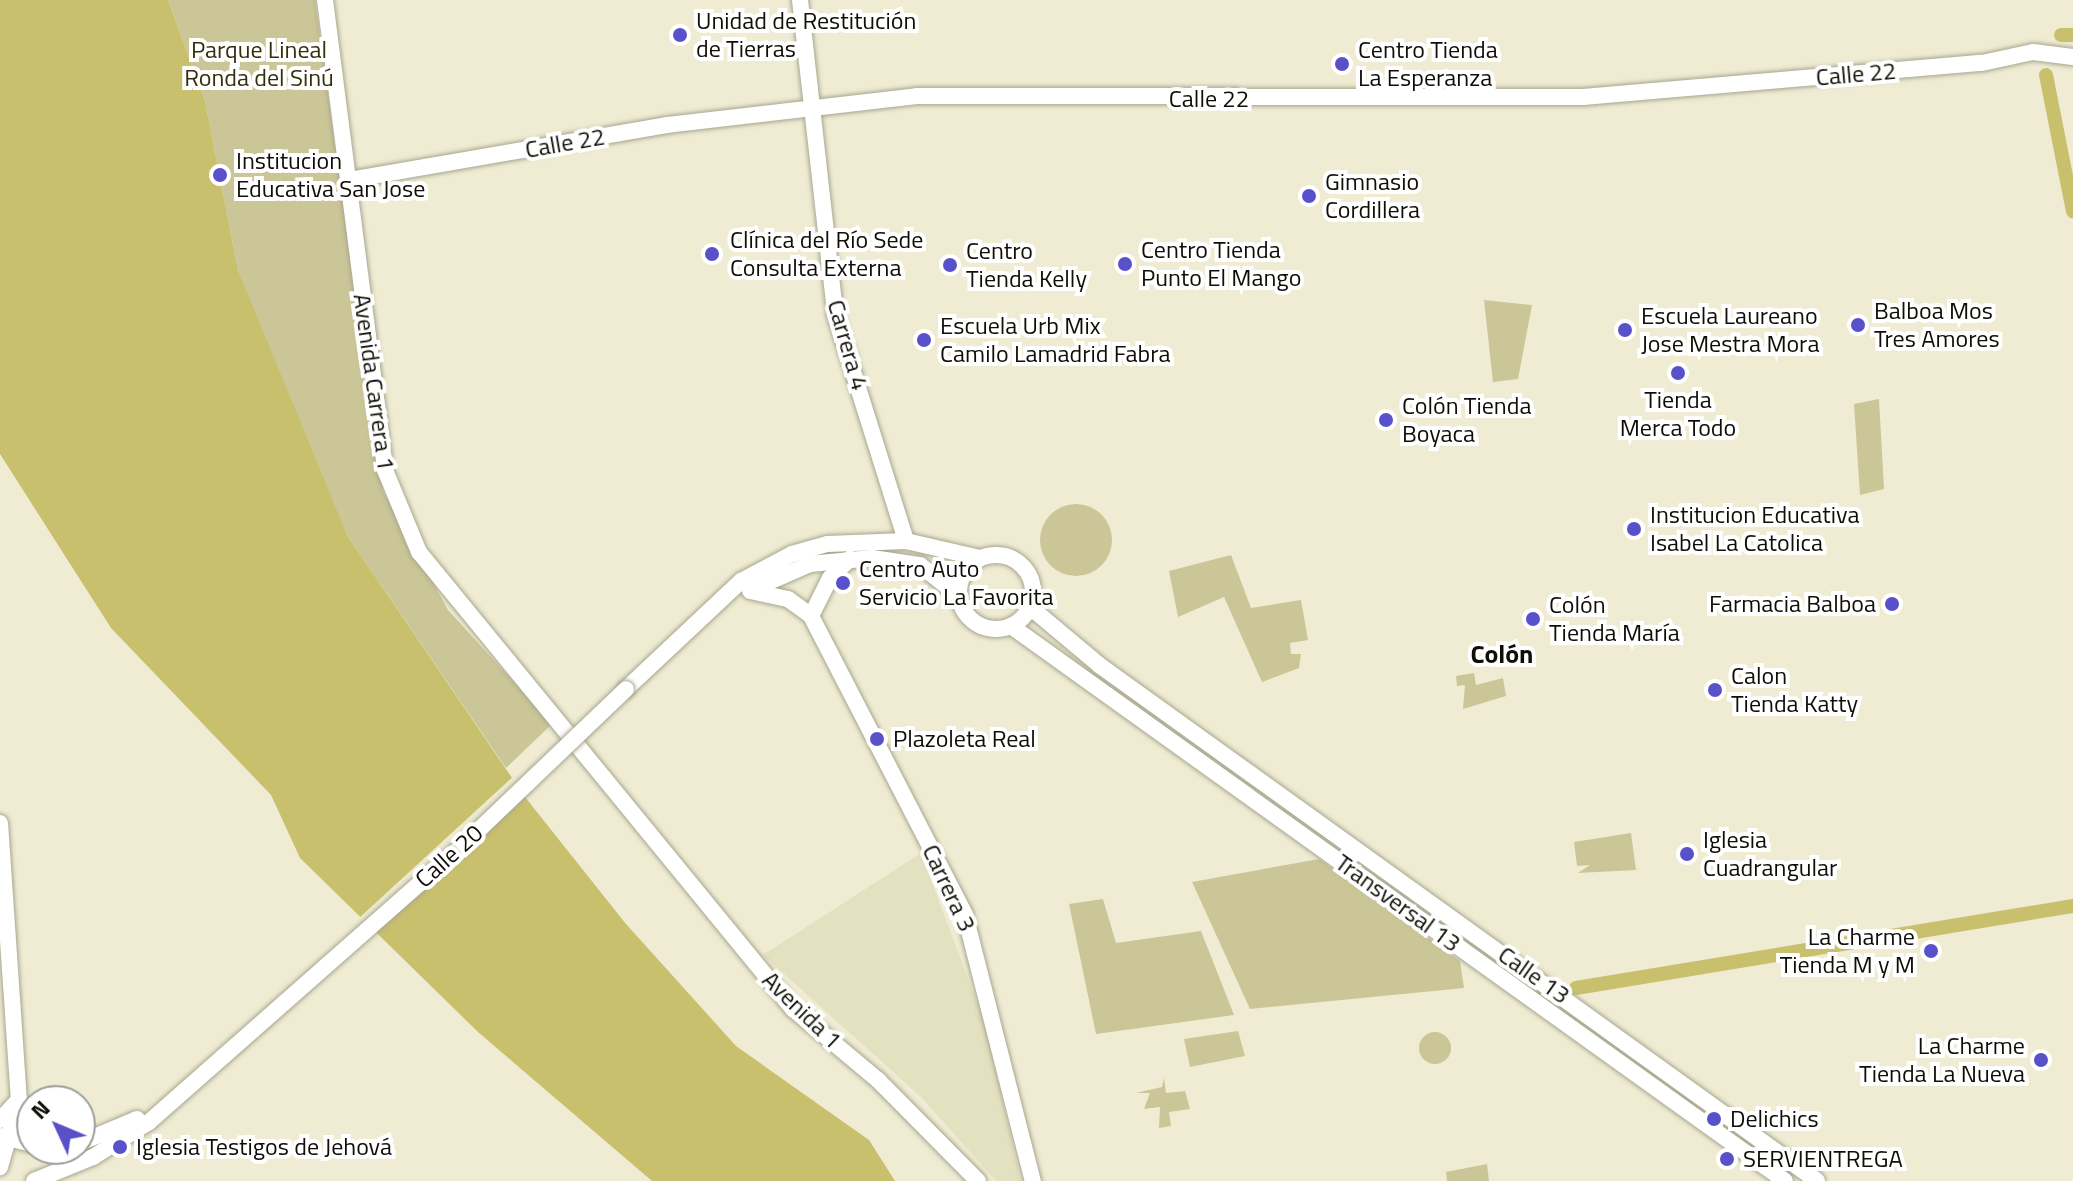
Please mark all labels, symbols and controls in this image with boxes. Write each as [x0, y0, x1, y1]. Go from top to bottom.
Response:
place label: Unidad de Restitución de Tierras [696, 7, 916, 63]
marker: Unidad de Restitución de Tierras [671, 26, 689, 44]
park label: Parque Lineal Ronda del Sinú [184, 36, 334, 92]
place label: Centro Tienda La Esperanza [1358, 36, 1498, 92]
marker: Centro Tienda La Esperanza [1333, 55, 1351, 73]
street label: Calle 22 [1815, 56, 1897, 92]
street label: Calle 22 [1169, 85, 1249, 113]
street label: Calle 22 [523, 122, 607, 164]
place label: Institucion Educativa San Jose [236, 147, 425, 203]
marker: Institucion Educativa San Jose [211, 166, 229, 184]
place label: Gimnasio Cordillera [1325, 168, 1420, 224]
marker: Gimnasio Cordillera [1300, 187, 1318, 205]
place label: Clínica del Río Sede Consulta Externa [730, 226, 923, 282]
place label: Centro Tienda Punto El Mango [1141, 236, 1301, 292]
place label: Centro Tienda Kelly [966, 237, 1087, 293]
marker: Clínica del Río Sede Consulta Externa [701, 243, 723, 265]
marker: Centro Tienda Punto El Mango [1116, 255, 1134, 273]
marker: Centro Tienda Kelly [941, 256, 959, 274]
street label: Avenida Carrera 1 [347, 292, 401, 472]
street label: Carrera 4 [821, 297, 875, 393]
place label: Balboa Mos Tres Amores [1874, 297, 2000, 353]
place label: Escuela Laureano Jose Mestra Mora [1641, 302, 1819, 358]
place label: Escuela Urb Mix Camilo Lamadrid Fabra [940, 312, 1171, 368]
marker: Balboa Mos Tres Amores [1849, 316, 1867, 334]
marker: Escuela Laureano Jose Mestra Mora [1616, 321, 1634, 339]
marker: Escuela Urb Mix Camilo Lamadrid Fabra [915, 331, 933, 349]
marker: Tienda Merca Todo [1669, 364, 1687, 382]
place label: Tienda Merca Todo [1620, 386, 1736, 442]
place label: Colón Tienda Boyaca [1402, 392, 1531, 448]
marker: Colón Tienda Boyaca [1377, 411, 1395, 429]
place label: Institucion Educativa Isabel La Catolica [1650, 501, 1859, 557]
marker: Institucion Educativa Isabel La Catolica [1625, 520, 1643, 538]
place label: Centro Auto Servicio La Favorita [859, 555, 1053, 611]
marker: Centro Auto Servicio La Favorita [834, 574, 852, 592]
place label: Farmacia Balboa [1709, 590, 1876, 618]
place label: Colón Tienda María [1549, 591, 1680, 647]
marker: Farmacia Balboa [1883, 595, 1901, 613]
marker: Colón Tienda María [1524, 610, 1542, 628]
district label: Colón [1471, 638, 1533, 670]
place label: Calon Tienda Katty [1731, 662, 1858, 718]
marker: Calon Tienda Katty [1706, 681, 1724, 699]
place label: Plazoleta Real [893, 725, 1036, 753]
marker: Plazoleta Real [868, 730, 886, 748]
street label: Calle 20 [409, 818, 489, 894]
place label: Iglesia Cuadrangular [1703, 826, 1837, 882]
street label: Carrera 3 [916, 840, 982, 936]
marker: Iglesia Cuadrangular [1678, 845, 1696, 863]
street label: Transversal 13 [1330, 848, 1466, 958]
place label: La Charme Tienda M y M [1780, 923, 1915, 979]
street label: Calle 13 [1493, 940, 1575, 1010]
marker: La Charme Tienda M y M [1922, 942, 1940, 960]
street label: Avenida 1 [756, 965, 848, 1055]
place label: La Charme Tienda La Nueva [1859, 1032, 2025, 1088]
marker: La Charme Tienda La Nueva [2032, 1051, 2050, 1069]
north arrow [16, 1085, 96, 1165]
text: N [23, 1092, 58, 1127]
place label: Delichics [1730, 1105, 1819, 1133]
marker: Delichics [1705, 1110, 1723, 1128]
place label: Iglesia Testigos de Jehová [136, 1133, 392, 1161]
marker: Iglesia Testigos de Jehová [111, 1138, 129, 1156]
place label: SERVIENTREGA [1743, 1145, 1903, 1173]
marker: SERVIENTREGA [1718, 1150, 1736, 1168]

